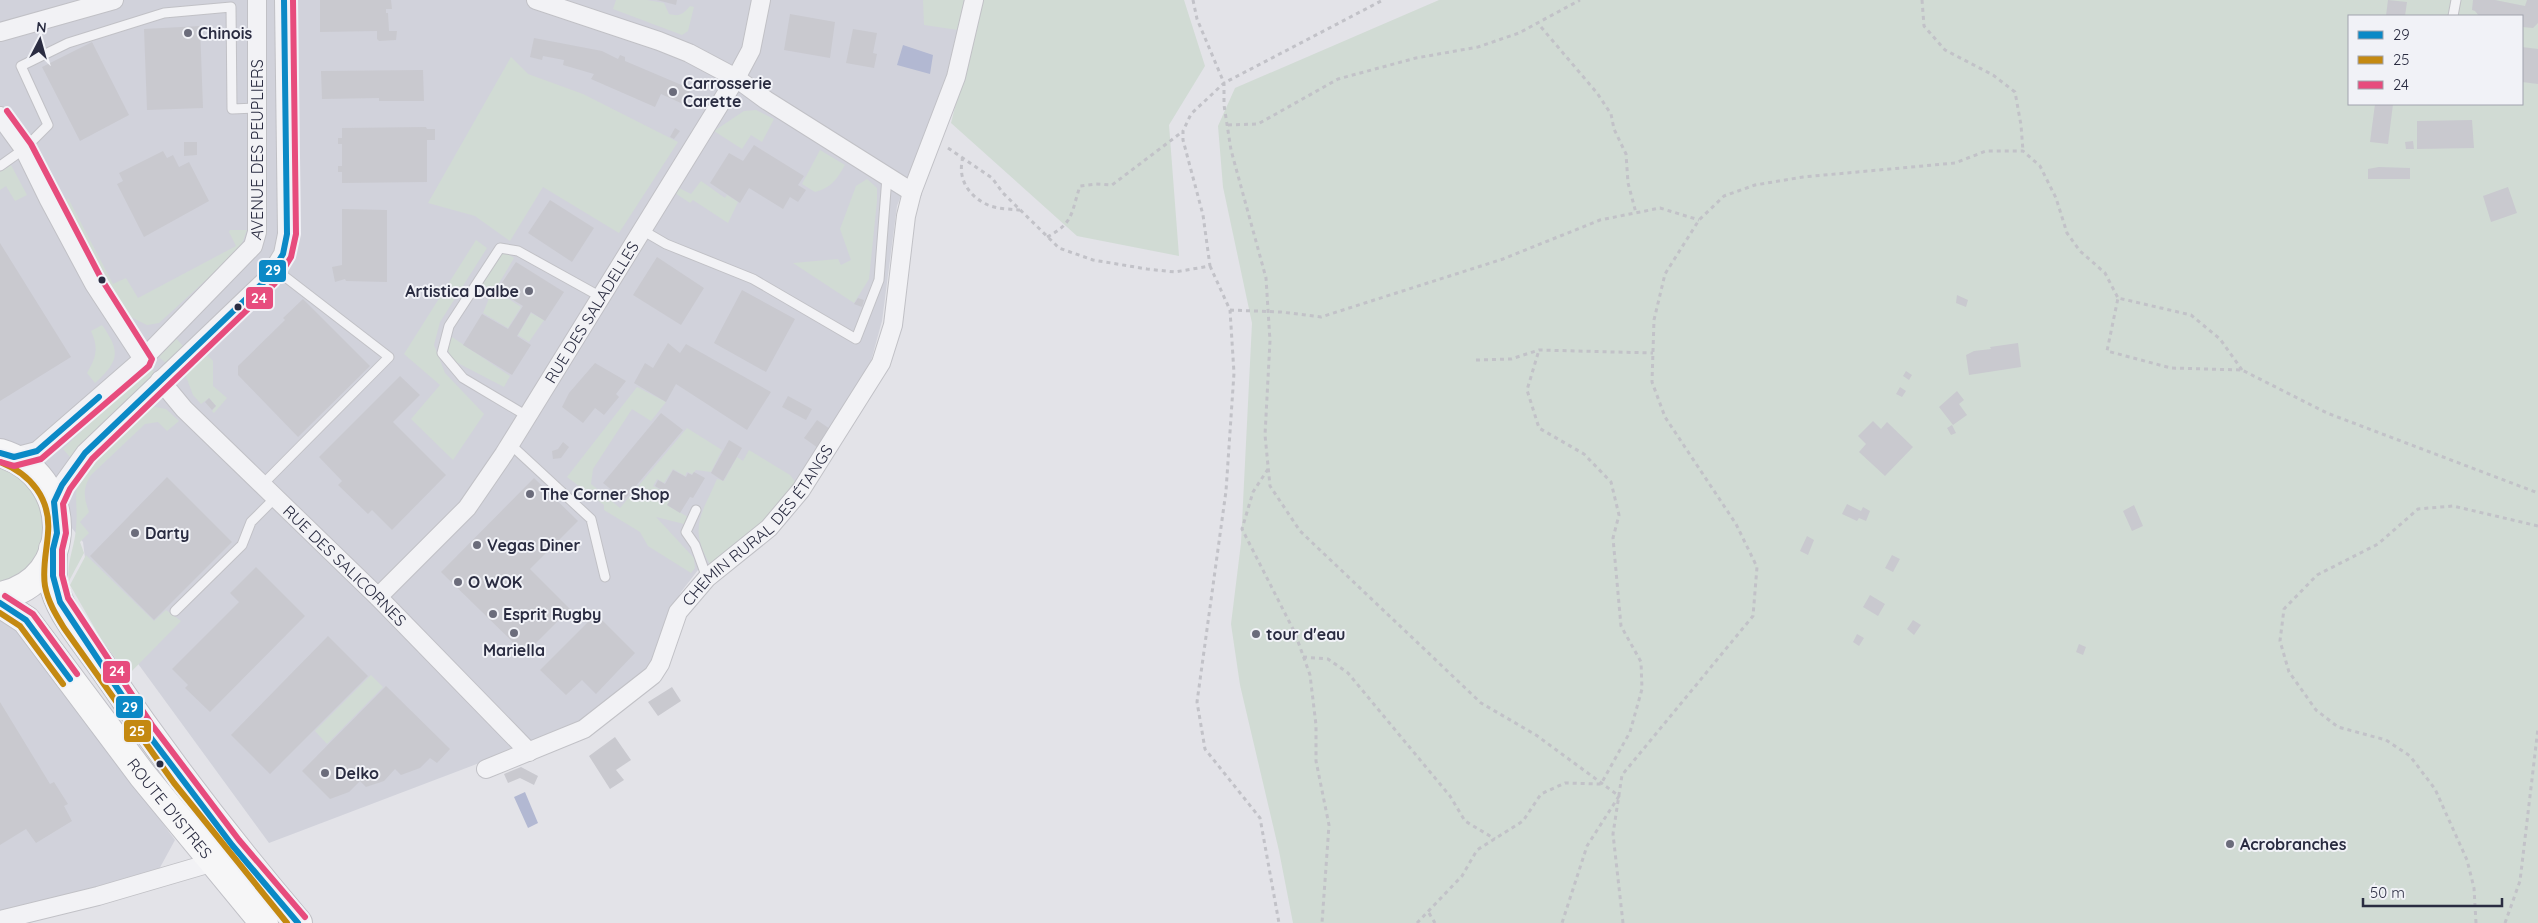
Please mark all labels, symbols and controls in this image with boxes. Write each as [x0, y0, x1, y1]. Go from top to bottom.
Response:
north arrow [15, 15, 65, 65]
legend [2348, 15, 2523, 105]
text: N [35, 18, 47, 37]
place label: Chinois [198, 23, 252, 43]
text: 29 [2393, 25, 2410, 44]
marker: Chinois [182, 27, 194, 39]
text: 25 [2393, 50, 2410, 69]
street label: AVENUE DES PEUPLIERS [245, 59, 267, 242]
place label: Carrosserie Carette [683, 73, 772, 111]
text: 24 [2393, 75, 2409, 94]
marker: Carrosserie Carette [667, 86, 679, 98]
street label: RUE DES SALADELLES [540, 237, 643, 387]
line badge: 29 [258, 259, 287, 283]
text: 29 [265, 261, 281, 279]
unlabelled marker [97, 275, 107, 285]
place label: Artistica Dalbe [405, 281, 519, 301]
marker: Artistica Dalbe [523, 285, 535, 297]
line badge: 24 [245, 286, 274, 310]
text: 24 [251, 289, 267, 307]
unlabelled marker [233, 302, 243, 312]
street label: CHEMIN RURAL DES ÉTANGS [678, 441, 837, 610]
place label: The Corner Shop [540, 484, 670, 504]
marker: The Corner Shop [524, 488, 536, 500]
street label: RUE DES SALICORNES [279, 501, 411, 630]
place label: Darty [145, 523, 189, 543]
marker: Darty [129, 527, 141, 539]
place label: Vegas Diner [487, 535, 580, 555]
marker: Vegas Diner [471, 539, 483, 551]
place label: O WOK [468, 572, 522, 592]
marker: O WOK [452, 576, 464, 588]
place label: Esprit Rugby [503, 604, 601, 624]
marker: Esprit Rugby [487, 608, 499, 620]
place label: tour d'eau [1266, 624, 1346, 644]
marker: Mariella [508, 627, 520, 639]
marker: tour d'eau [1250, 628, 1262, 640]
place label: Mariella [483, 640, 545, 660]
line badge: 24 [102, 660, 131, 684]
text: 24 [109, 662, 125, 680]
line badge: 29 [115, 695, 144, 719]
text: 29 [122, 698, 138, 716]
line badge: 25 [123, 719, 152, 743]
text: 25 [129, 722, 145, 740]
street label: ROUTE D'ISTRES [123, 754, 217, 862]
unlabelled marker [155, 759, 165, 769]
place label: Delko [335, 763, 379, 783]
marker: Delko [319, 767, 331, 779]
place label: Acrobranches [2240, 834, 2347, 854]
marker: Acrobranches [2224, 838, 2236, 850]
scale bar [2363, 876, 2502, 908]
text: 50 m [2370, 883, 2405, 902]

